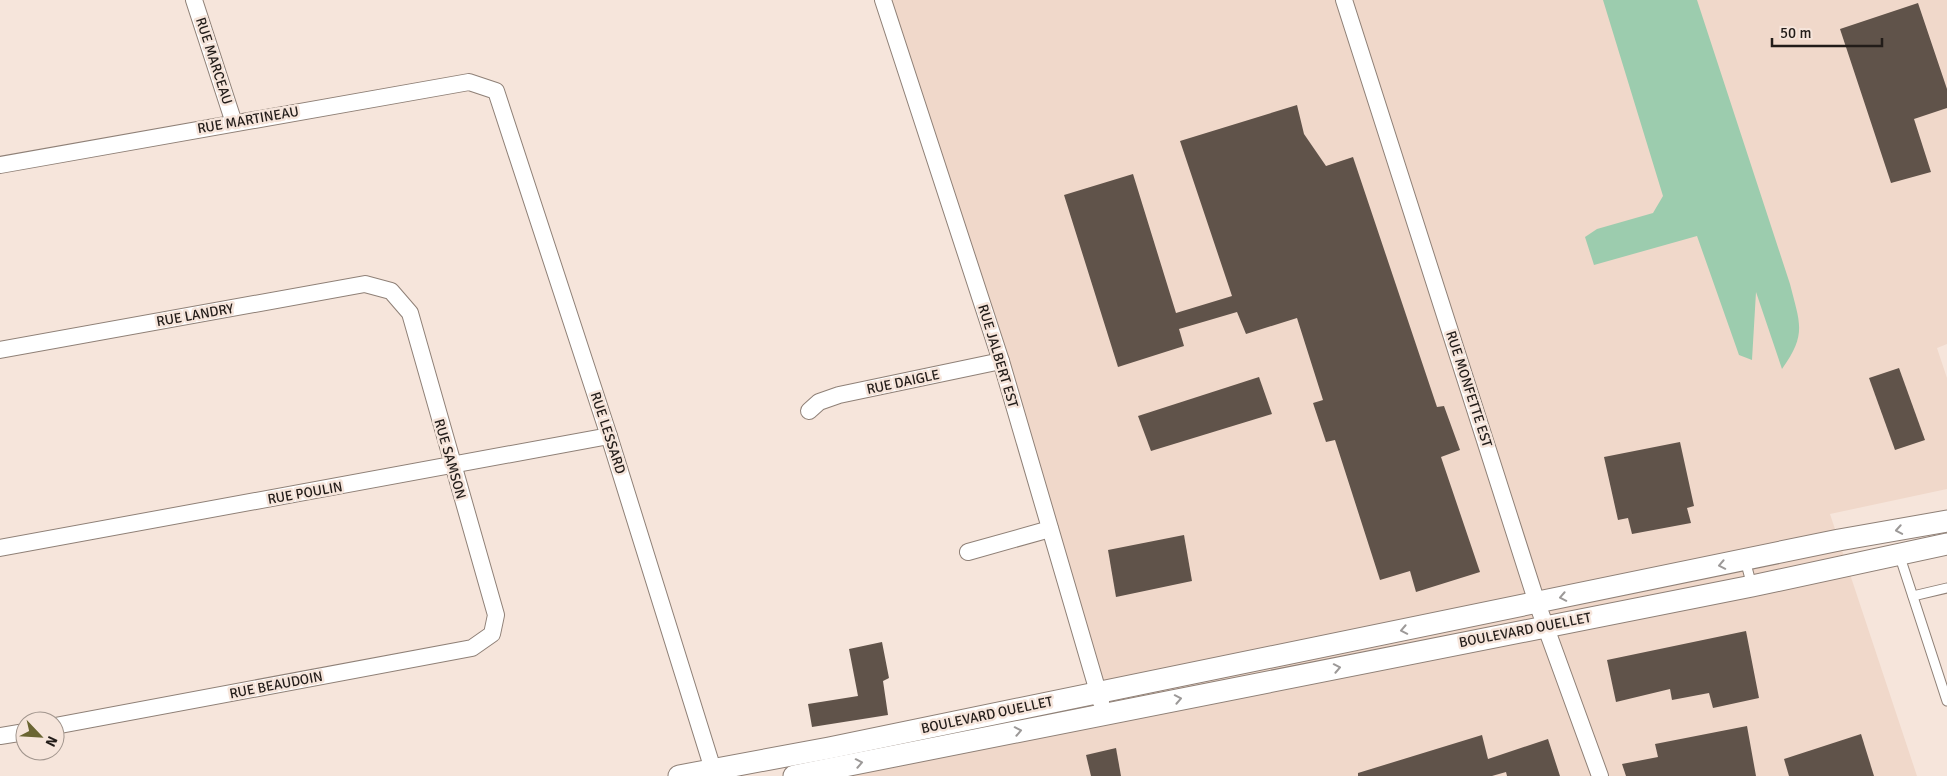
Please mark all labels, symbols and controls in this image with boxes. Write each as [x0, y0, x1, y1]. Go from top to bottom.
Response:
street label: RUE MARCEAU [192, 15, 236, 107]
scale bar [1772, 15, 1882, 47]
text: 50 m [1780, 24, 1811, 42]
street label: RUE MARTINEAU [196, 103, 300, 137]
street label: RUE LANDRY [155, 300, 235, 330]
street label: RUE JALBERT EST [974, 302, 1022, 410]
street label: RUE MONFETTE EST [1442, 329, 1496, 449]
street label: RUE DAIGLE [865, 366, 941, 398]
street label: RUE LESSARD [587, 390, 629, 476]
street label: RUE SAMSON [430, 417, 470, 501]
street label: RUE POULIN [266, 478, 344, 508]
one-way arrow [1895, 524, 1903, 534]
one-way arrow [1718, 559, 1727, 570]
one-way arrow [1559, 592, 1568, 602]
street label: BOULEVARD OUELLET [1458, 609, 1593, 651]
one-way arrow [1400, 624, 1408, 635]
one-way arrow [1333, 663, 1342, 673]
street label: RUE BEAUDOIN [228, 668, 324, 702]
street label: BOULEVARD OUELLET [920, 693, 1054, 737]
one-way arrow [1173, 695, 1182, 705]
north arrow [15, 711, 65, 761]
one-way arrow [1014, 726, 1023, 737]
text: N [42, 733, 61, 749]
one-way arrow [855, 758, 864, 769]

